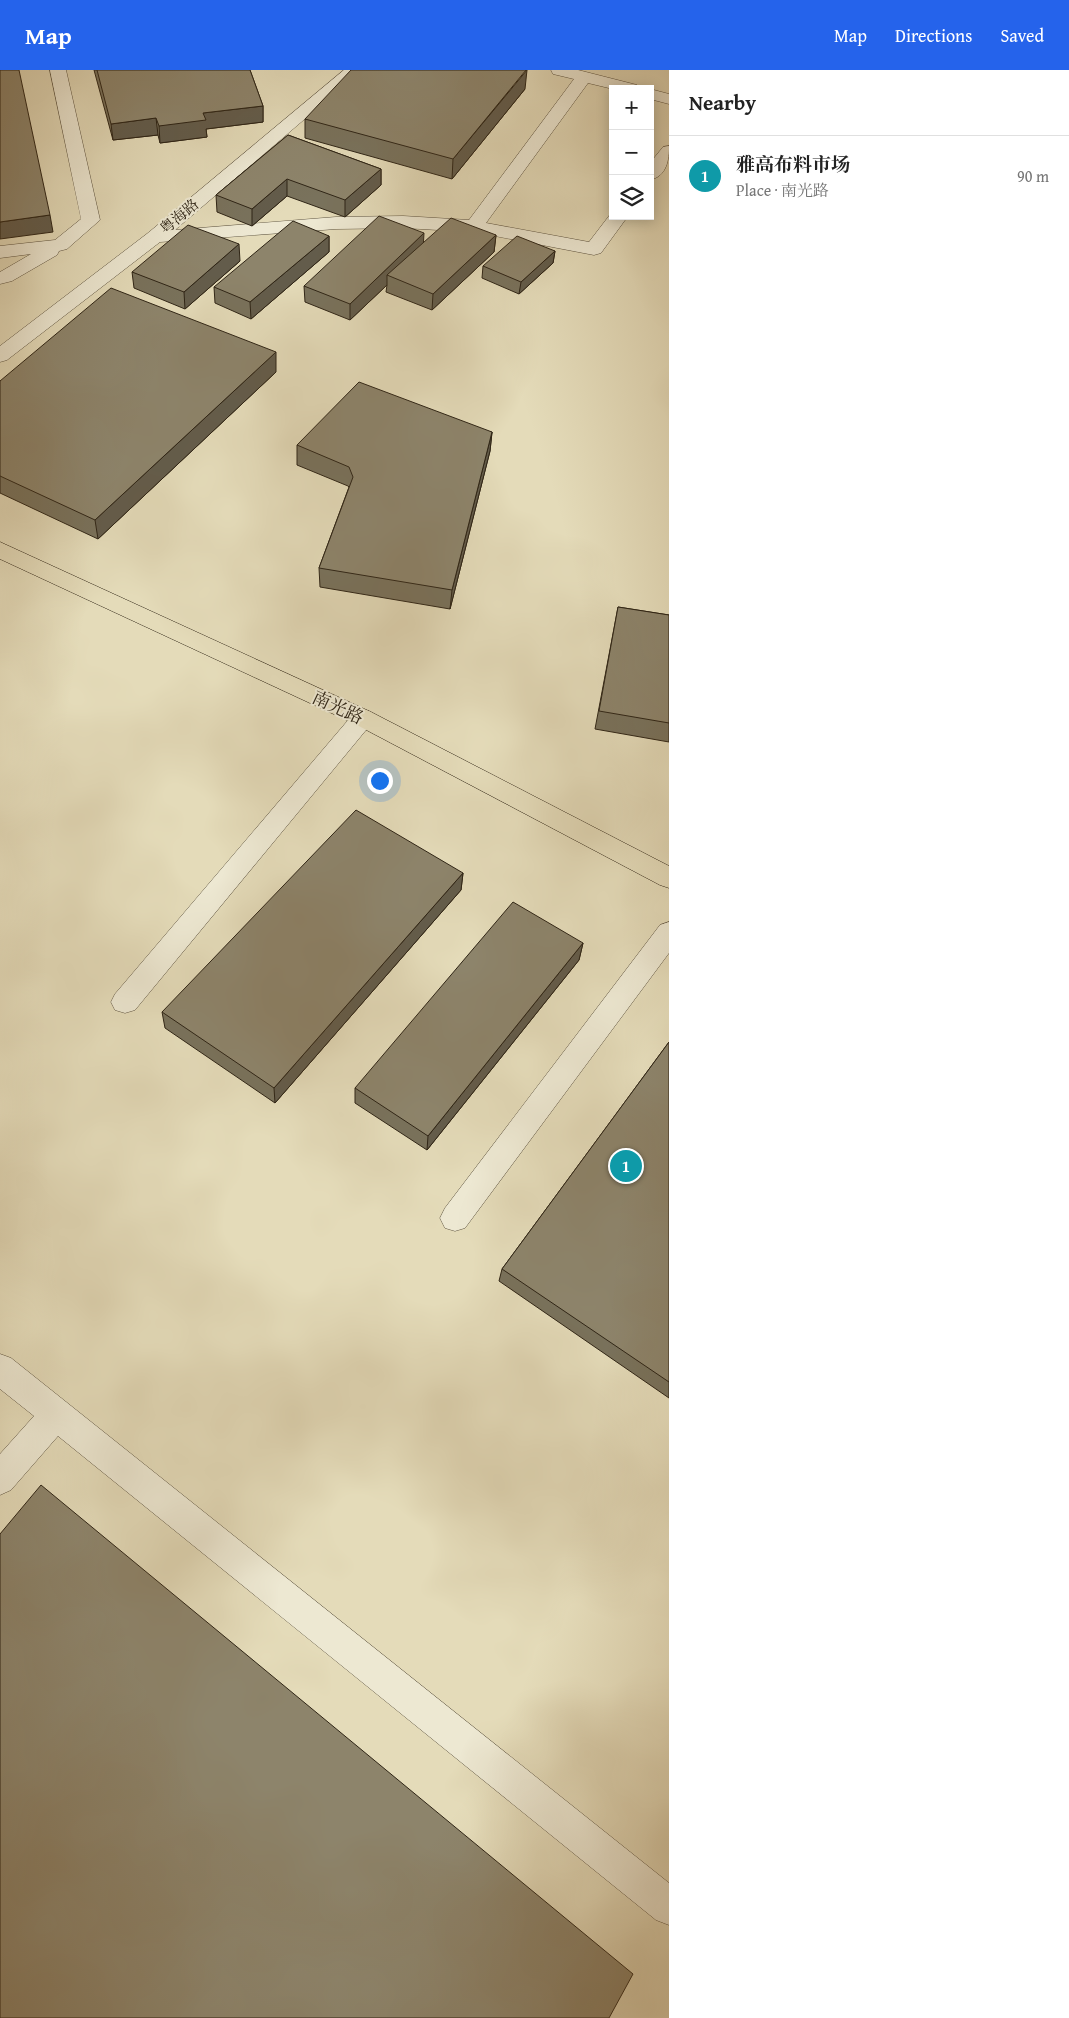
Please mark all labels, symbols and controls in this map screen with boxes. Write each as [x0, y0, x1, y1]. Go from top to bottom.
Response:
text: Map [25, 18, 72, 53]
text: Map [834, 22, 867, 49]
text: Directions [895, 22, 972, 49]
text: Saved [1000, 22, 1044, 49]
map controls [609, 85, 654, 220]
button: + [609, 85, 654, 130]
text: Nearby [689, 87, 756, 118]
button: − [609, 130, 654, 175]
text: 雅高布料市场 [736, 150, 850, 178]
text: 1 [701, 164, 709, 188]
text: 90 m [1017, 164, 1049, 188]
button: layers [609, 175, 654, 220]
text: Place · 南光路 [736, 178, 829, 202]
street label: 粤海路 [155, 193, 203, 239]
street label: 南光路 [308, 683, 368, 731]
your location [367, 768, 393, 794]
pin: 1 [610, 1147, 642, 1185]

